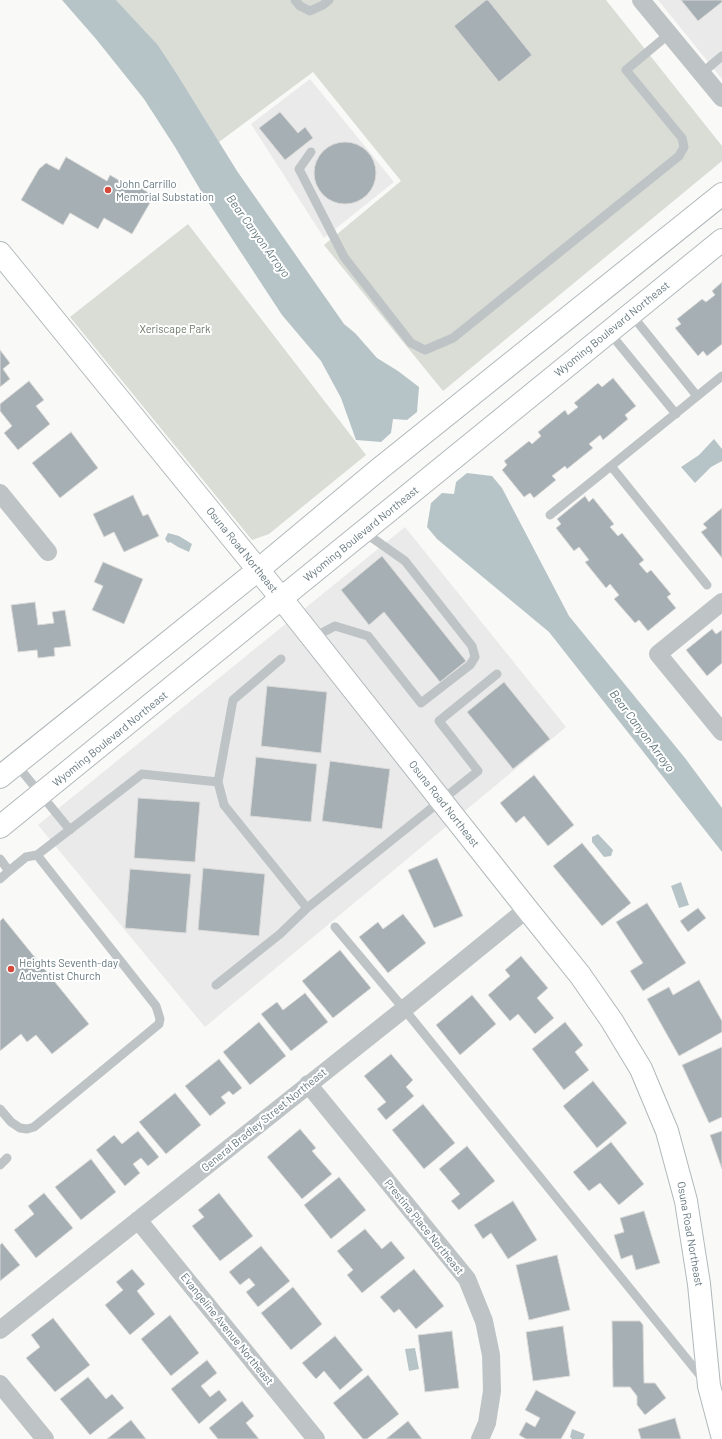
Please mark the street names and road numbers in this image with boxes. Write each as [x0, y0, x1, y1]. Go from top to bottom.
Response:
street label: Wyoming Boulevard Northeast [552, 278, 672, 380]
street label: Wyoming Boulevard Northeast [301, 483, 421, 585]
street label: Osuna Road Northeast [203, 504, 281, 596]
street label: Wyoming Boulevard Northeast [50, 688, 170, 790]
street label: Osuna Road Northeast [406, 758, 482, 850]
street label: General Bradley Street Northeast [199, 1065, 329, 1175]
street label: Prestina Place Northeast [382, 1177, 466, 1277]
street label: Osuna Road Northeast [674, 1180, 706, 1288]
street label: Evangeline Avenue Northeast [178, 1271, 276, 1387]

